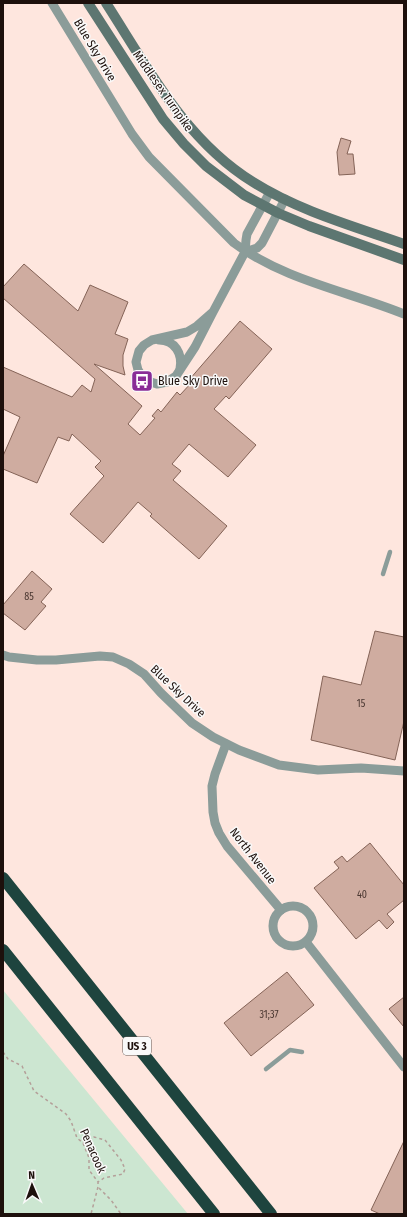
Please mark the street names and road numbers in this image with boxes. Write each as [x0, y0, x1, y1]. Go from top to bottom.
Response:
street label: Blue Sky Drive [71, 16, 119, 84]
street label: Middlesex Turnpike [130, 48, 196, 134]
street label: Blue Sky Drive [148, 662, 208, 720]
street label: North Avenue [227, 825, 279, 887]
road number: US 3 [123, 1037, 151, 1055]
street label: Penacook [77, 1127, 109, 1176]

